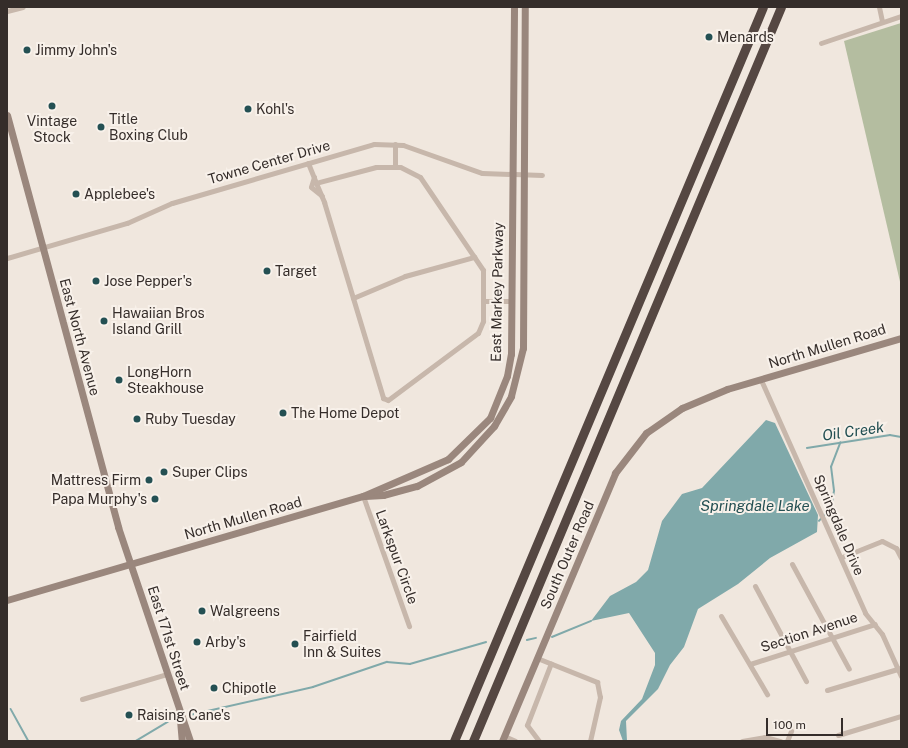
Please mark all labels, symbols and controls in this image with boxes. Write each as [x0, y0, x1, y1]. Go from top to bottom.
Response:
place label: Menards [717, 29, 774, 45]
marker: Menards [704, 32, 714, 42]
place label: Jimmy John's [35, 42, 117, 58]
marker: Jimmy John's [22, 45, 32, 55]
marker: Vintage Stock [47, 101, 57, 111]
place label: Kohl's [256, 101, 294, 117]
marker: Kohl's [243, 104, 253, 114]
place label: Title Boxing Club [109, 111, 188, 144]
place label: Vintage Stock [27, 113, 77, 146]
marker: Title Boxing Club [96, 122, 106, 132]
street label: Towne Center Drive [206, 137, 332, 187]
place label: Applebee's [84, 186, 155, 202]
marker: Applebee's [71, 189, 81, 199]
street label: East Markey Parkway [487, 222, 507, 362]
place label: Target [275, 263, 317, 279]
marker: Target [262, 266, 272, 276]
place label: Jose Pepper's [104, 273, 192, 289]
marker: Jose Pepper's [91, 276, 101, 286]
street label: East North Avenue [56, 277, 104, 397]
place label: Hawaiian Bros Island Grill [112, 305, 205, 338]
marker: Hawaiian Bros Island Grill [99, 316, 109, 326]
street label: North Mullen Road [766, 320, 888, 372]
place label: LongHorn Steakhouse [127, 364, 204, 396]
marker: LongHorn Steakhouse [114, 375, 124, 385]
place label: The Home Depot [291, 405, 400, 421]
marker: The Home Depot [278, 408, 288, 418]
place label: Ruby Tuesday [145, 411, 236, 427]
marker: Ruby Tuesday [132, 414, 142, 424]
water label: Oil Creek [821, 418, 885, 444]
place label: Super Clips [172, 464, 247, 480]
marker: Super Clips [159, 467, 169, 477]
place label: Mattress Firm [51, 472, 141, 488]
street label: Springdale Drive [810, 472, 868, 578]
marker: Mattress Firm [144, 475, 154, 485]
place label: Papa Murphy's [52, 491, 147, 507]
street label: North Mullen Road [182, 493, 304, 543]
marker: Papa Murphy's [150, 494, 160, 504]
water label: Springdale Lake [700, 497, 810, 515]
street label: South Outer Road [537, 498, 597, 612]
street label: Larkspur Circle [372, 508, 422, 606]
street label: East 171st Street [144, 584, 194, 692]
place label: Walgreens [210, 603, 280, 619]
marker: Walgreens [197, 606, 207, 616]
street label: Section Avenue [758, 608, 860, 656]
place label: Fairfield Inn & Suites [303, 628, 381, 660]
place label: Arby's [205, 634, 246, 650]
marker: Arby's [192, 637, 202, 647]
marker: Fairfield Inn & Suites [290, 639, 300, 649]
place label: Chipotle [222, 680, 276, 696]
marker: Chipotle [209, 683, 219, 693]
place label: Raising Cane's [137, 707, 230, 723]
marker: Raising Cane's [124, 710, 134, 720]
scale bar [768, 710, 845, 736]
text: 100 m [773, 718, 806, 732]

